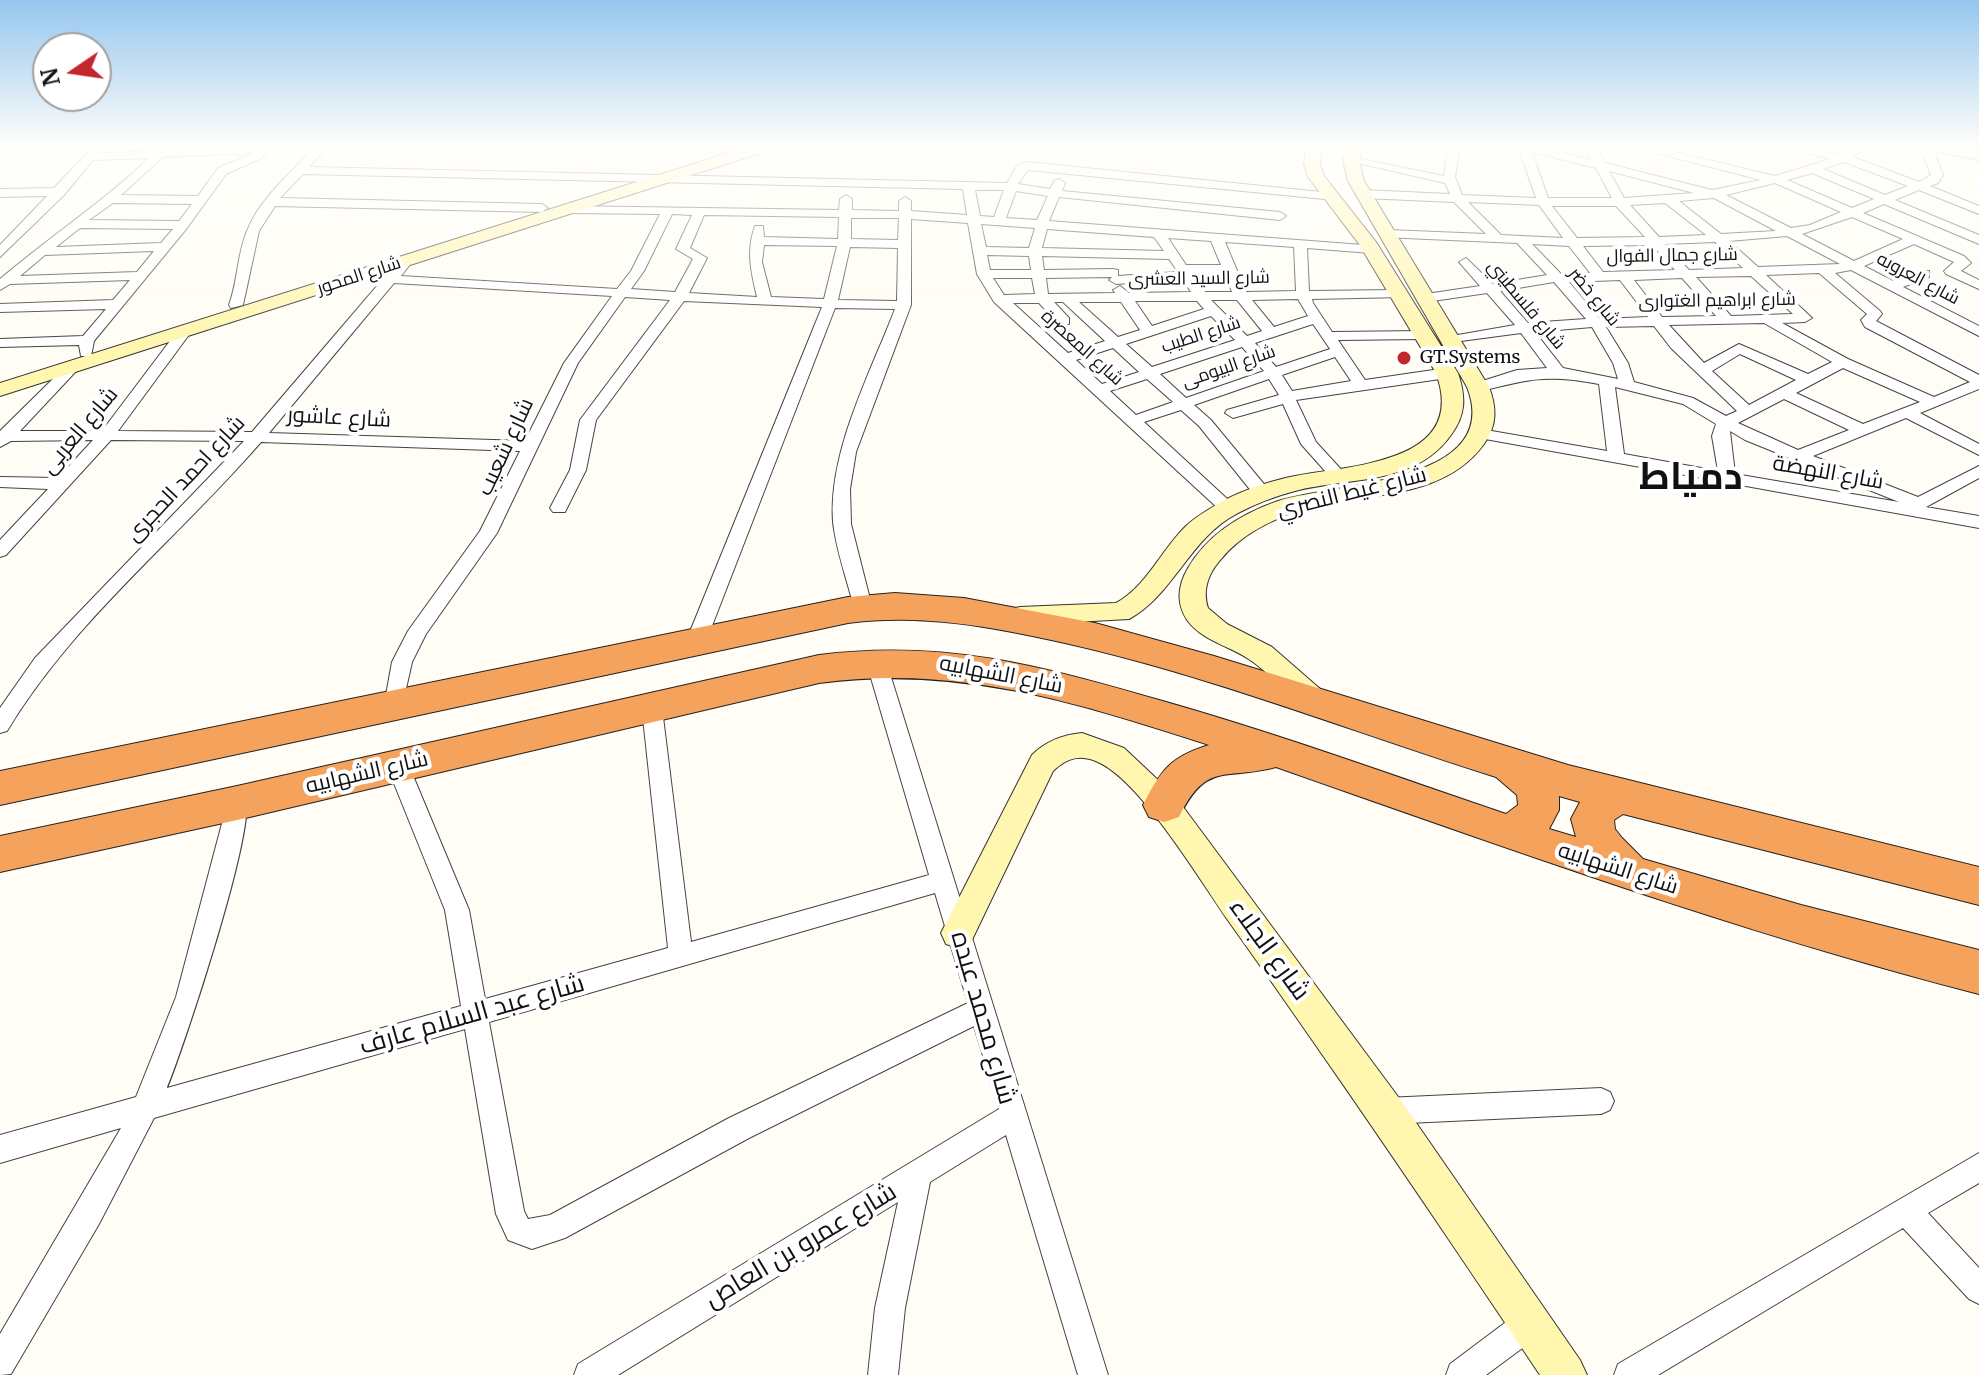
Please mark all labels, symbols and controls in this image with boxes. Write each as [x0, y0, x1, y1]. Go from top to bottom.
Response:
north arrow [32, 32, 112, 112]
text: N [35, 65, 66, 89]
street label: شارع جمال الفوال [1606, 244, 1738, 268]
street label: شارع العروبه [1873, 248, 1963, 310]
street label: شارع المحور [314, 252, 404, 300]
street label: شارع فلسطيني [1482, 256, 1570, 354]
street label: شارع خضر [1564, 263, 1624, 331]
street label: شارع السيد العشرى [1128, 267, 1270, 291]
street label: شارع ابراهيم الغتوارى [1638, 289, 1796, 313]
street label: شارع المعصرة [1036, 305, 1128, 391]
street label: شارع الطيب [1158, 312, 1244, 358]
street label: شارع البيومى [1179, 341, 1279, 393]
place label: GT.Systems [1420, 347, 1520, 369]
marker: GT.Systems [1395, 349, 1413, 367]
street label: شارع العربى [36, 382, 124, 480]
street label: شارع شعيب [472, 394, 540, 500]
street label: شارع عاشور [286, 402, 392, 434]
street label: شارع احمد الحجرى [121, 411, 251, 547]
street label: شارع النهضة [1770, 450, 1886, 496]
district label: دمياط [1639, 455, 1743, 501]
street label: شارع غيط النصري [1275, 462, 1429, 524]
street label: شارع الشهابيه [937, 650, 1065, 700]
street label: شارع الشهابيه [303, 746, 431, 800]
street label: شارع الشهابيه [1555, 837, 1681, 901]
street label: شارع الجلاء [1222, 893, 1316, 1007]
street label: شارع محمد عبده [943, 928, 1023, 1108]
street label: شارع عبد السلام عارف [356, 968, 588, 1062]
street label: شارع عمرو بن العاص [699, 1176, 903, 1316]

